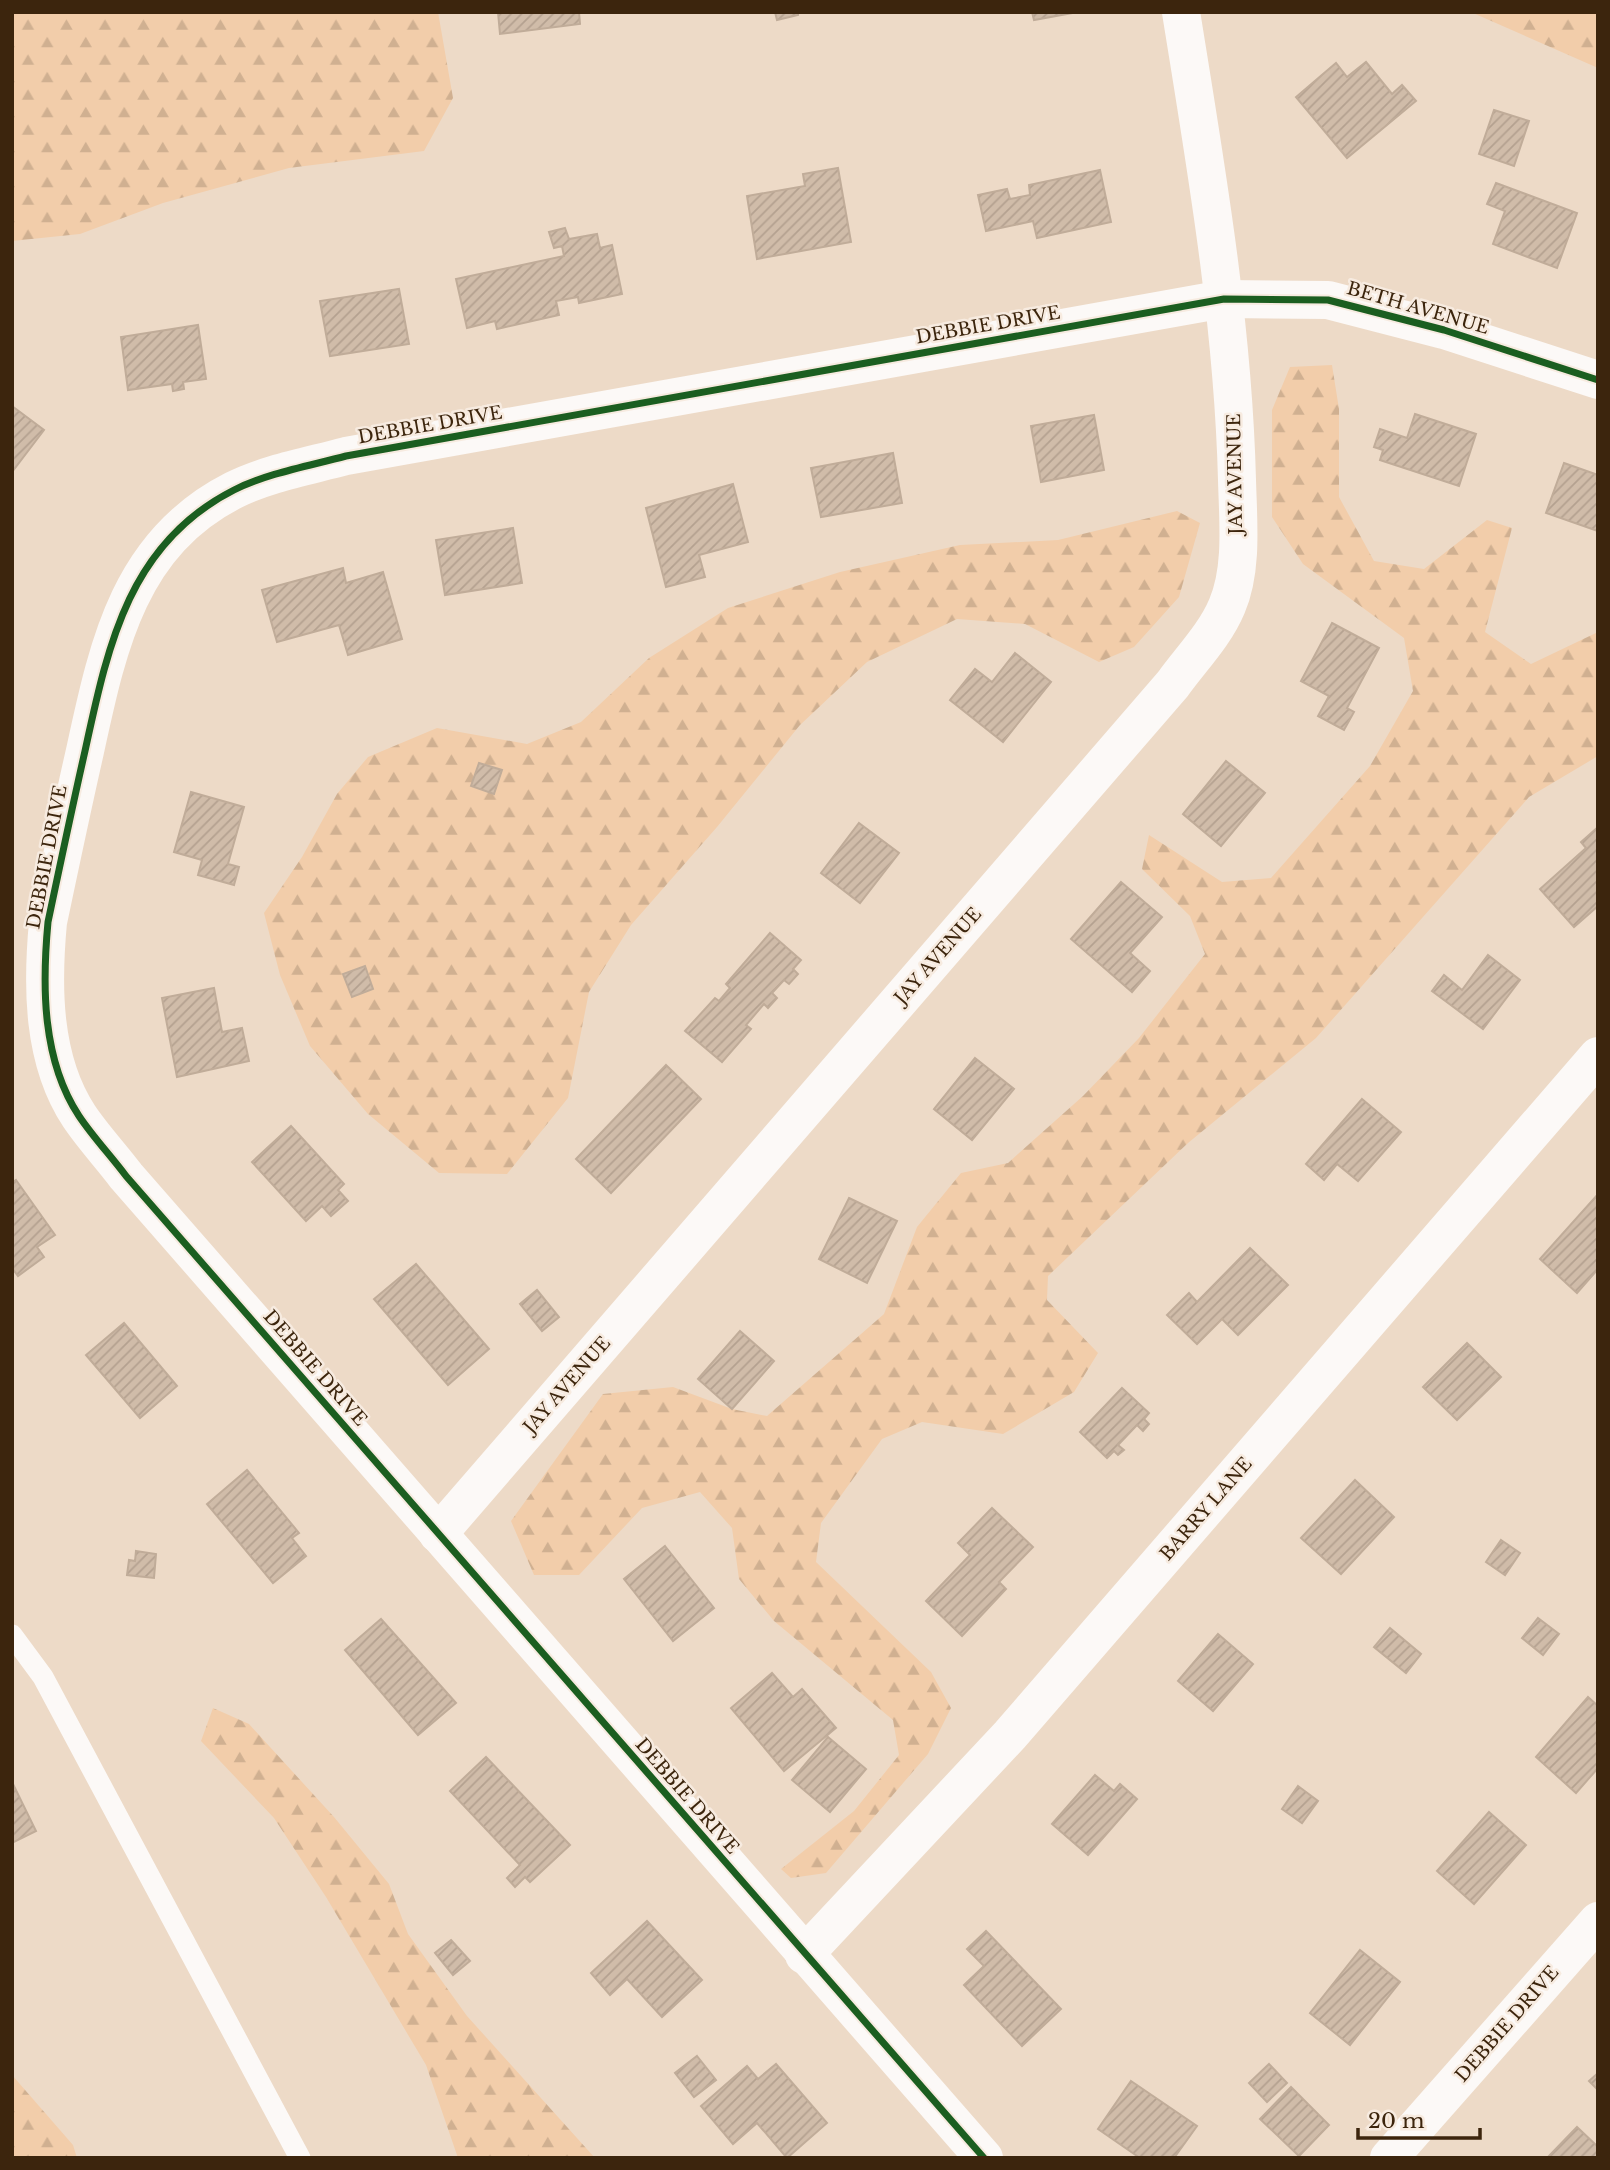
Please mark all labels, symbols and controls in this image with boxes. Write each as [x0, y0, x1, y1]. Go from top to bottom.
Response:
street label: BETH AVENUE [1344, 277, 1492, 339]
street label: DEBBIE DRIVE [914, 301, 1062, 349]
street label: DEBBIE DRIVE [356, 401, 504, 449]
street label: JAY AVENUE [1223, 413, 1247, 537]
street label: DEBBIE DRIVE [22, 783, 72, 931]
street label: JAY AVENUE [889, 903, 986, 1010]
street label: DEBBIE DRIVE [259, 1306, 371, 1430]
street label: JAY AVENUE [518, 1332, 615, 1439]
street label: BARRY LANE [1155, 1453, 1257, 1565]
street label: DEBBIE DRIVE [631, 1734, 743, 1858]
street label: DEBBIE DRIVE [1451, 1962, 1563, 2086]
scale bar [1358, 2096, 1480, 2140]
text: 20 m [1368, 2108, 1425, 2134]

